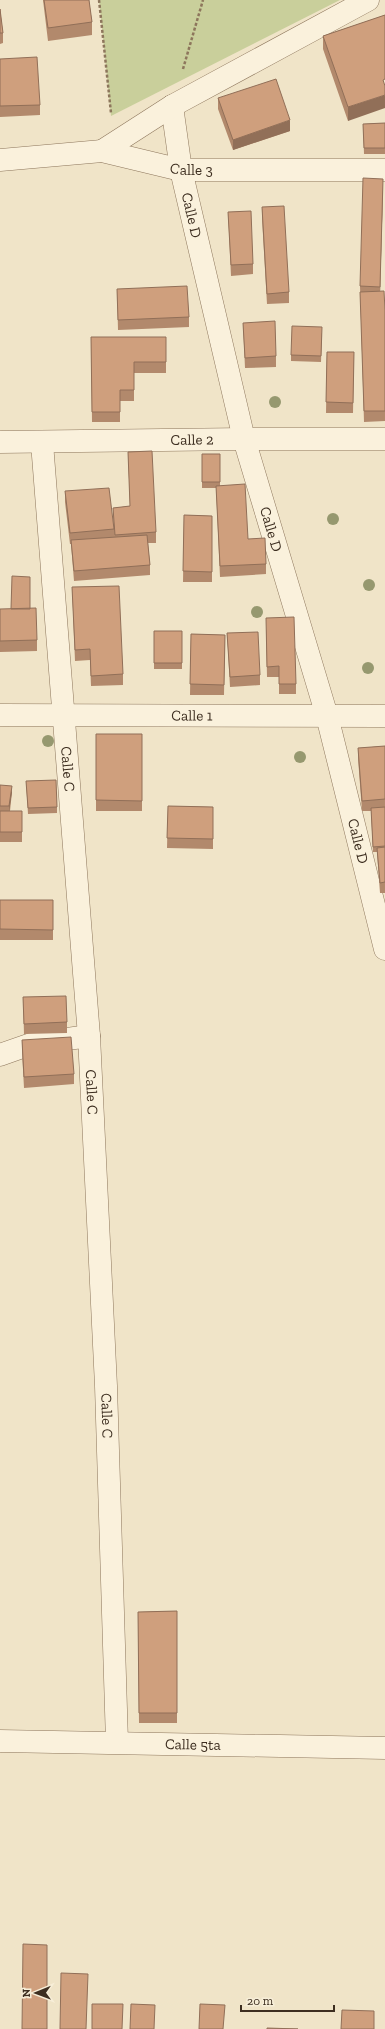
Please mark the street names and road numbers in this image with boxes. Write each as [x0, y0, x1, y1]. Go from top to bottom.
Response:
street label: Calle 3 [168, 159, 213, 179]
street label: Calle D [178, 191, 206, 240]
street label: Calle 2 [170, 430, 214, 449]
street label: Calle D [256, 505, 286, 554]
street label: Calle 1 [171, 706, 213, 725]
street label: Calle C [57, 746, 79, 792]
street label: Calle D [344, 817, 372, 866]
street label: Calle C [82, 1069, 102, 1115]
street label: Calle C [97, 1393, 117, 1439]
street label: Calle 5ta [165, 1735, 221, 1754]

